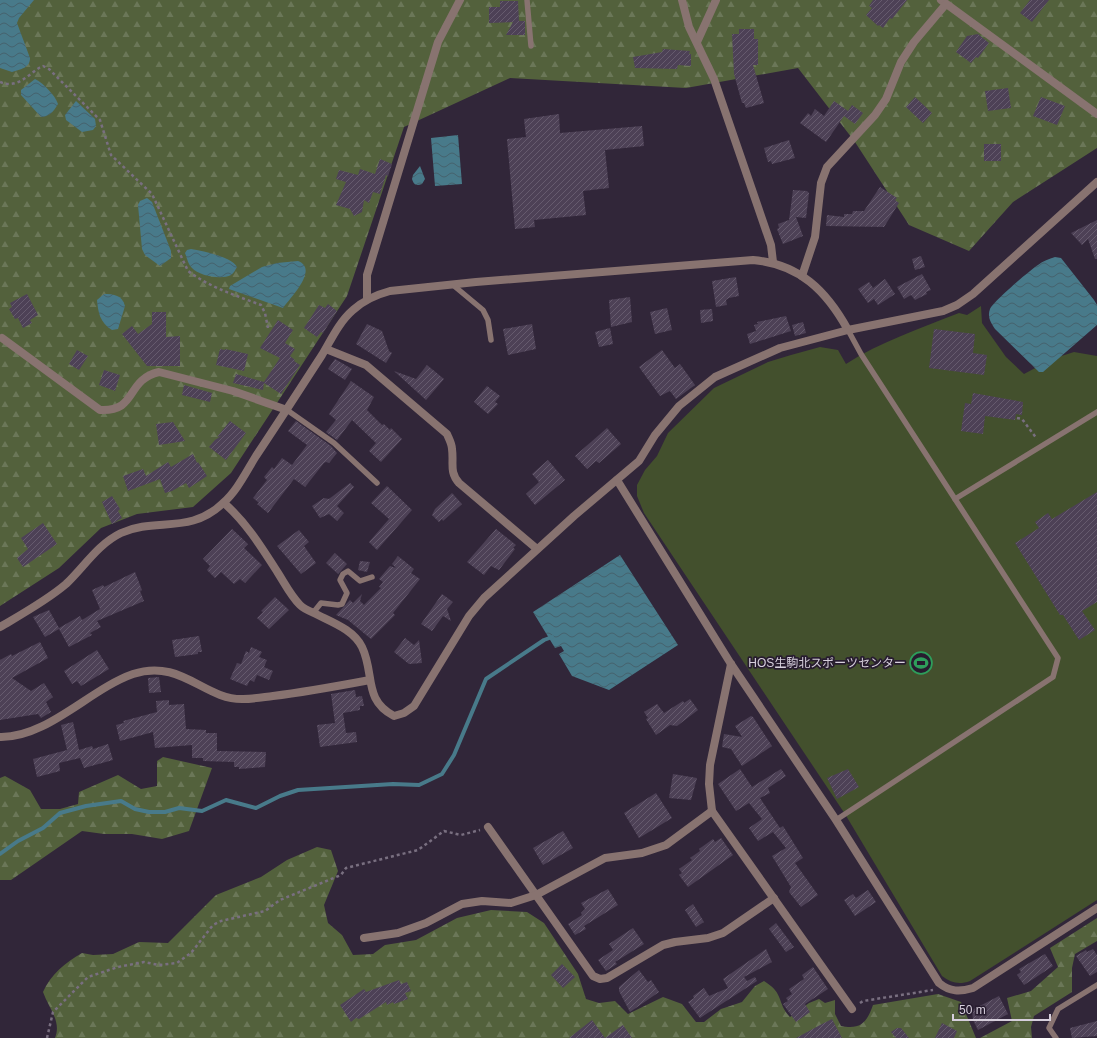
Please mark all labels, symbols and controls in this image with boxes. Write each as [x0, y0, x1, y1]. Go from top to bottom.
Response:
sports icon: HOS生駒北スポーツセンター [908, 650, 934, 676]
place label: HOS生駒北スポーツセンター [748, 656, 906, 670]
scale bar [953, 996, 1050, 1022]
text: 50 m [959, 1003, 986, 1017]

